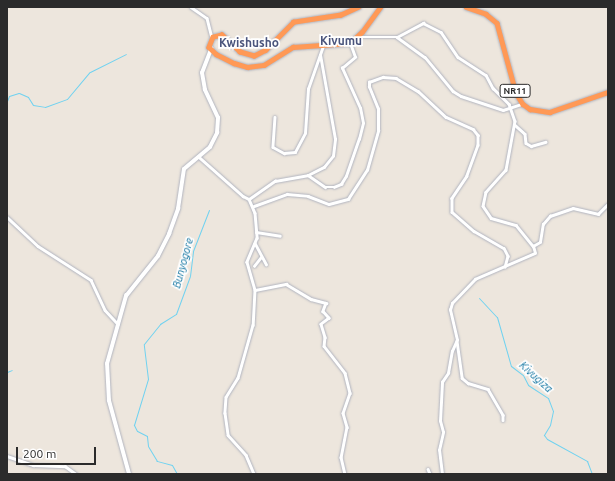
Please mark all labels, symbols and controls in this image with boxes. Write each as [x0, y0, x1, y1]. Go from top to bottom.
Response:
district label: Kivumu [320, 34, 362, 48]
district label: Kwishusho [219, 36, 279, 50]
road number: NR11 [499, 84, 531, 98]
water label: Bunyogore [170, 236, 196, 290]
water label: Kivugiza [517, 359, 555, 395]
scale bar [18, 439, 98, 465]
text: 200 m [23, 447, 56, 460]

